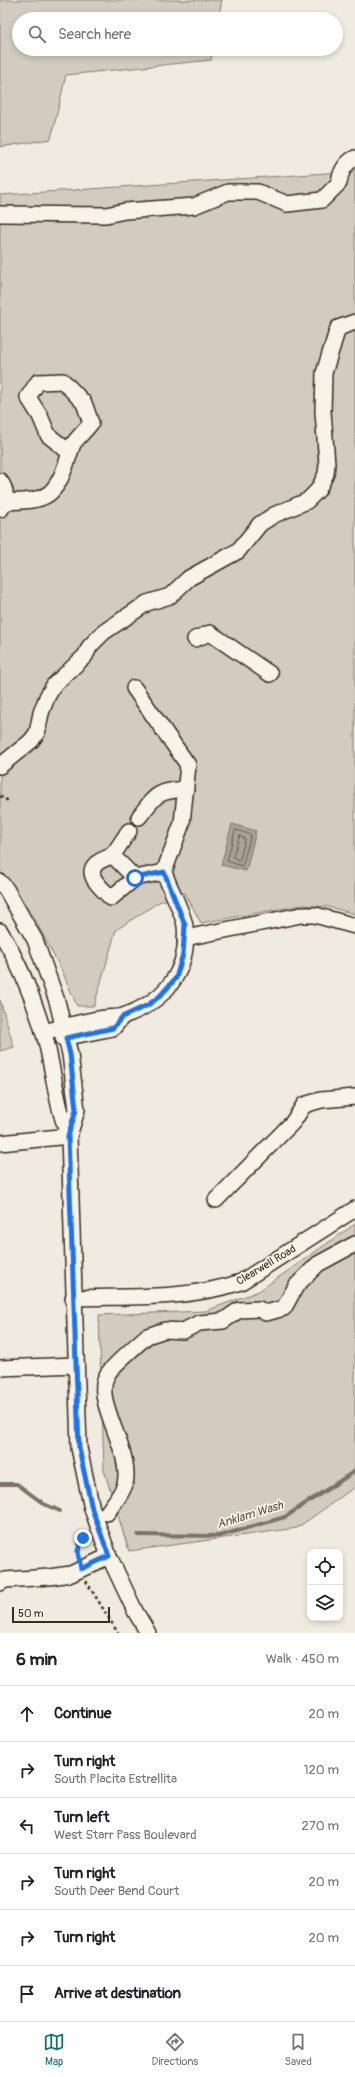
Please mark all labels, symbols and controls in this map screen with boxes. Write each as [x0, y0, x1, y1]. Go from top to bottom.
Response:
search box [12, 12, 343, 56]
icon: search [26, 23, 48, 45]
text: Search here [58, 25, 131, 44]
route start [126, 869, 144, 887]
street label: Clearwell Road [234, 1242, 298, 1288]
water label: Anklam Wash [215, 1497, 286, 1532]
route end [74, 1529, 92, 1547]
map controls [307, 1549, 343, 1621]
button: locate [307, 1549, 343, 1585]
button: layers [307, 1585, 343, 1621]
scale bar [12, 1605, 110, 1624]
text: 50 m [18, 1607, 44, 1620]
text: 6 min [16, 1649, 57, 1670]
text: Walk · 450 m [266, 1651, 339, 1667]
icon: ahead [16, 1703, 38, 1725]
text: Continue [54, 1704, 112, 1723]
text: 20 m [308, 1706, 339, 1722]
text: Turn right [54, 1752, 115, 1771]
icon: right [16, 1759, 38, 1781]
text: 120 m [303, 1762, 339, 1778]
text: South Placita Estrellita [54, 1771, 177, 1787]
text: Turn left [54, 1808, 110, 1827]
icon: left [16, 1815, 38, 1837]
text: 270 m [302, 1818, 339, 1834]
text: West Starr Pass Boulevard [54, 1827, 197, 1843]
text: Turn right [54, 1864, 115, 1883]
icon: right [16, 1871, 38, 1893]
text: 20 m [308, 1874, 339, 1890]
text: South Deer Bend Court [54, 1883, 179, 1899]
icon: right [16, 1927, 38, 1949]
text: Turn right [54, 1928, 115, 1947]
text: 20 m [308, 1930, 339, 1946]
icon: arrive [16, 1983, 38, 2005]
text: Arrive at destination [54, 1984, 181, 2003]
tab: Map [43, 2031, 65, 2068]
tab: Directions [151, 2031, 198, 2068]
tab: Saved [285, 2031, 312, 2068]

